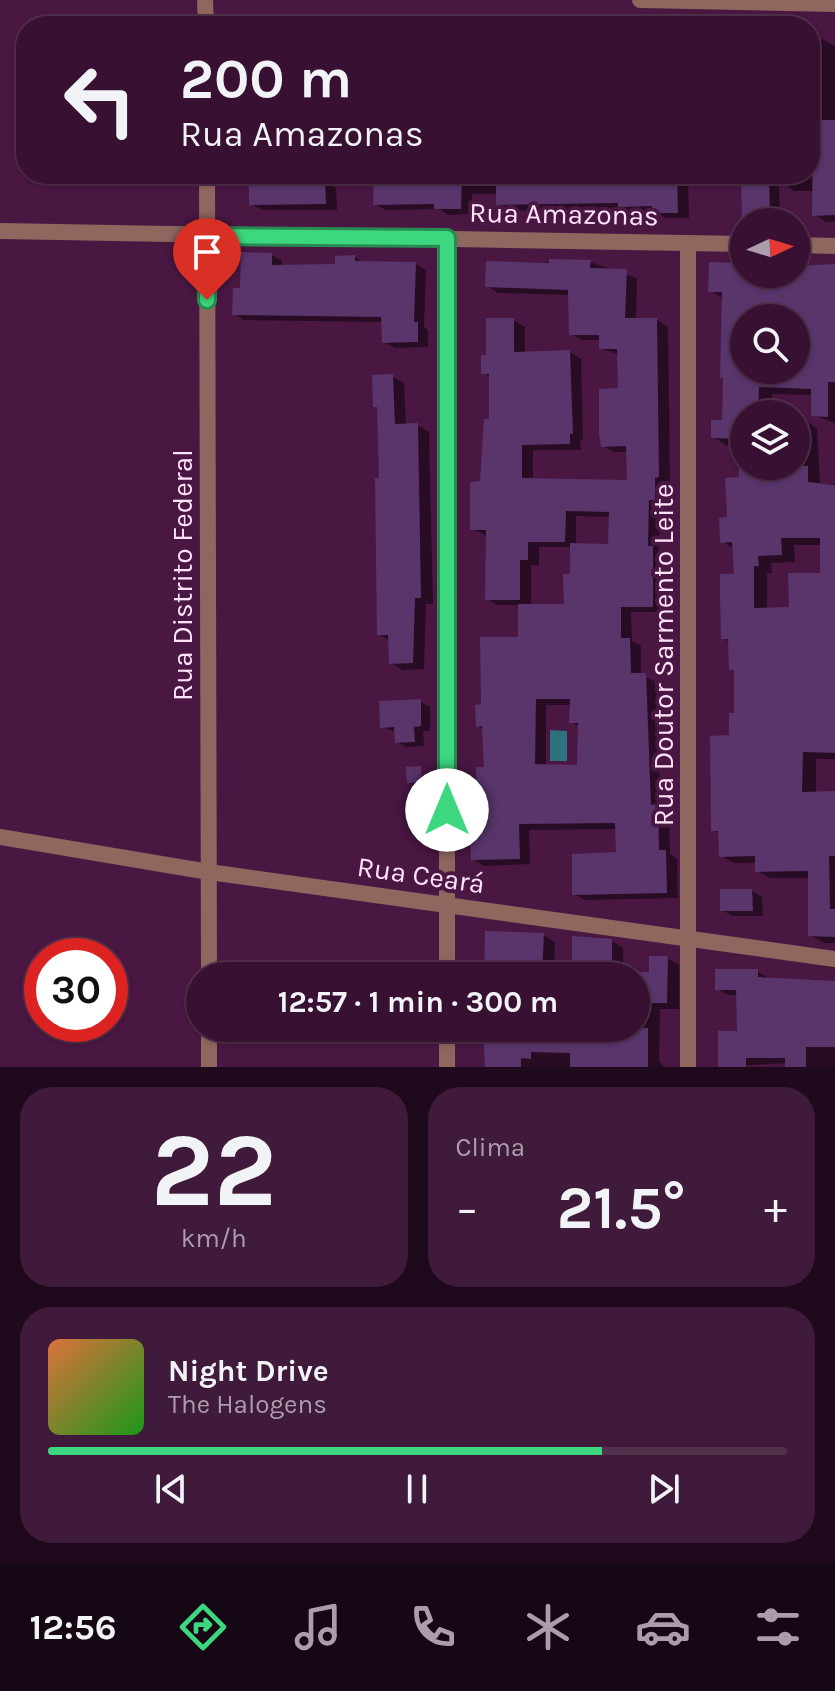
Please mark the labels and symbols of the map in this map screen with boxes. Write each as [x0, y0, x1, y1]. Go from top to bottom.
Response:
street label: Rua Amazonas [469, 196, 659, 232]
north arrow [730, 208, 810, 288]
pin [173, 218, 241, 300]
street label: Rua Distrito Federal [166, 449, 199, 701]
street label: Rua Doutor Sarmento Leite [647, 484, 680, 826]
position arrow [405, 768, 489, 852]
street label: Rua Ceará [355, 850, 487, 900]
speed limit sign: 30 [24, 938, 128, 1042]

